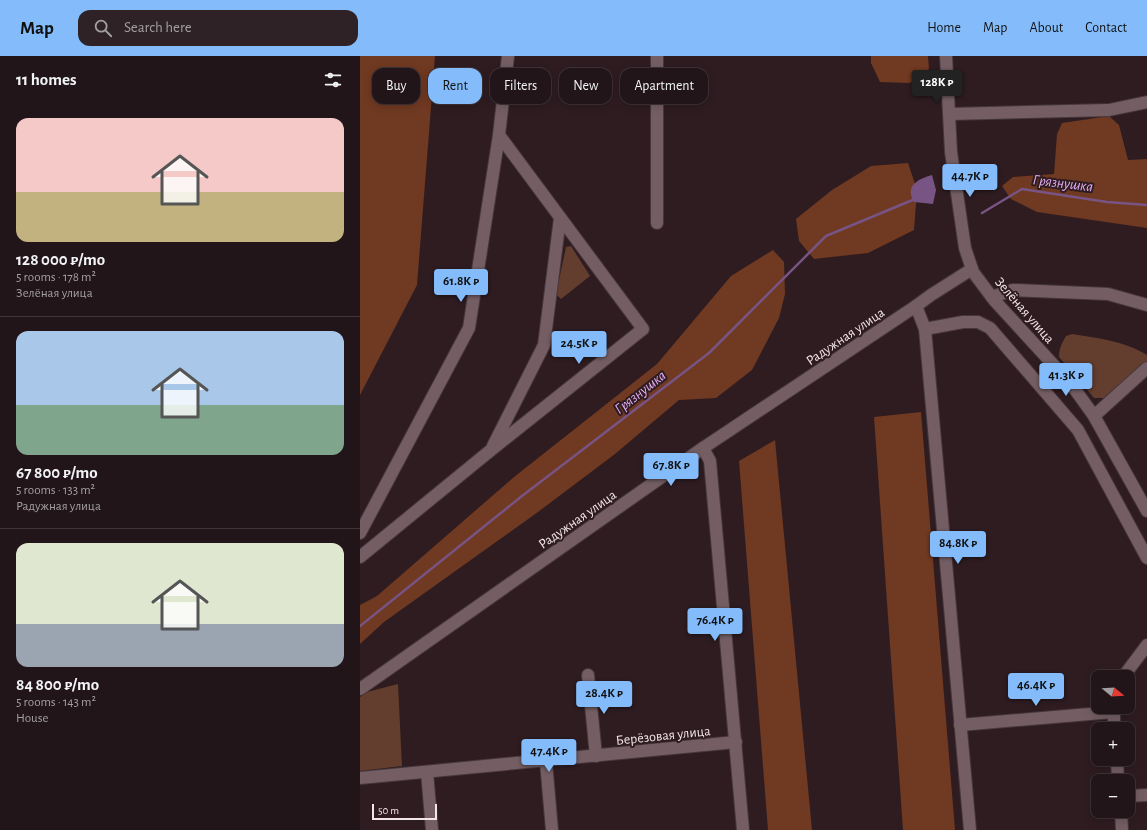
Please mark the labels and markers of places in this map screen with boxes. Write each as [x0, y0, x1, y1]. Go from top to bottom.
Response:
pin: 128K ₽ [904, 70, 970, 104]
pin: 44.7K ₽ [933, 164, 1007, 198]
pin: 61.8K ₽ [424, 269, 498, 303]
pin: 24.5K ₽ [542, 331, 616, 365]
pin: 41.3K ₽ [1029, 363, 1103, 397]
pin: 67.8K ₽ [634, 453, 708, 487]
pin: 84.8K ₽ [921, 531, 995, 565]
pin: 76.4K ₽ [678, 608, 752, 642]
pin: 46.4K ₽ [999, 673, 1073, 707]
pin: 28.4K ₽ [567, 681, 641, 715]
pin: 47.4K ₽ [512, 739, 586, 773]

